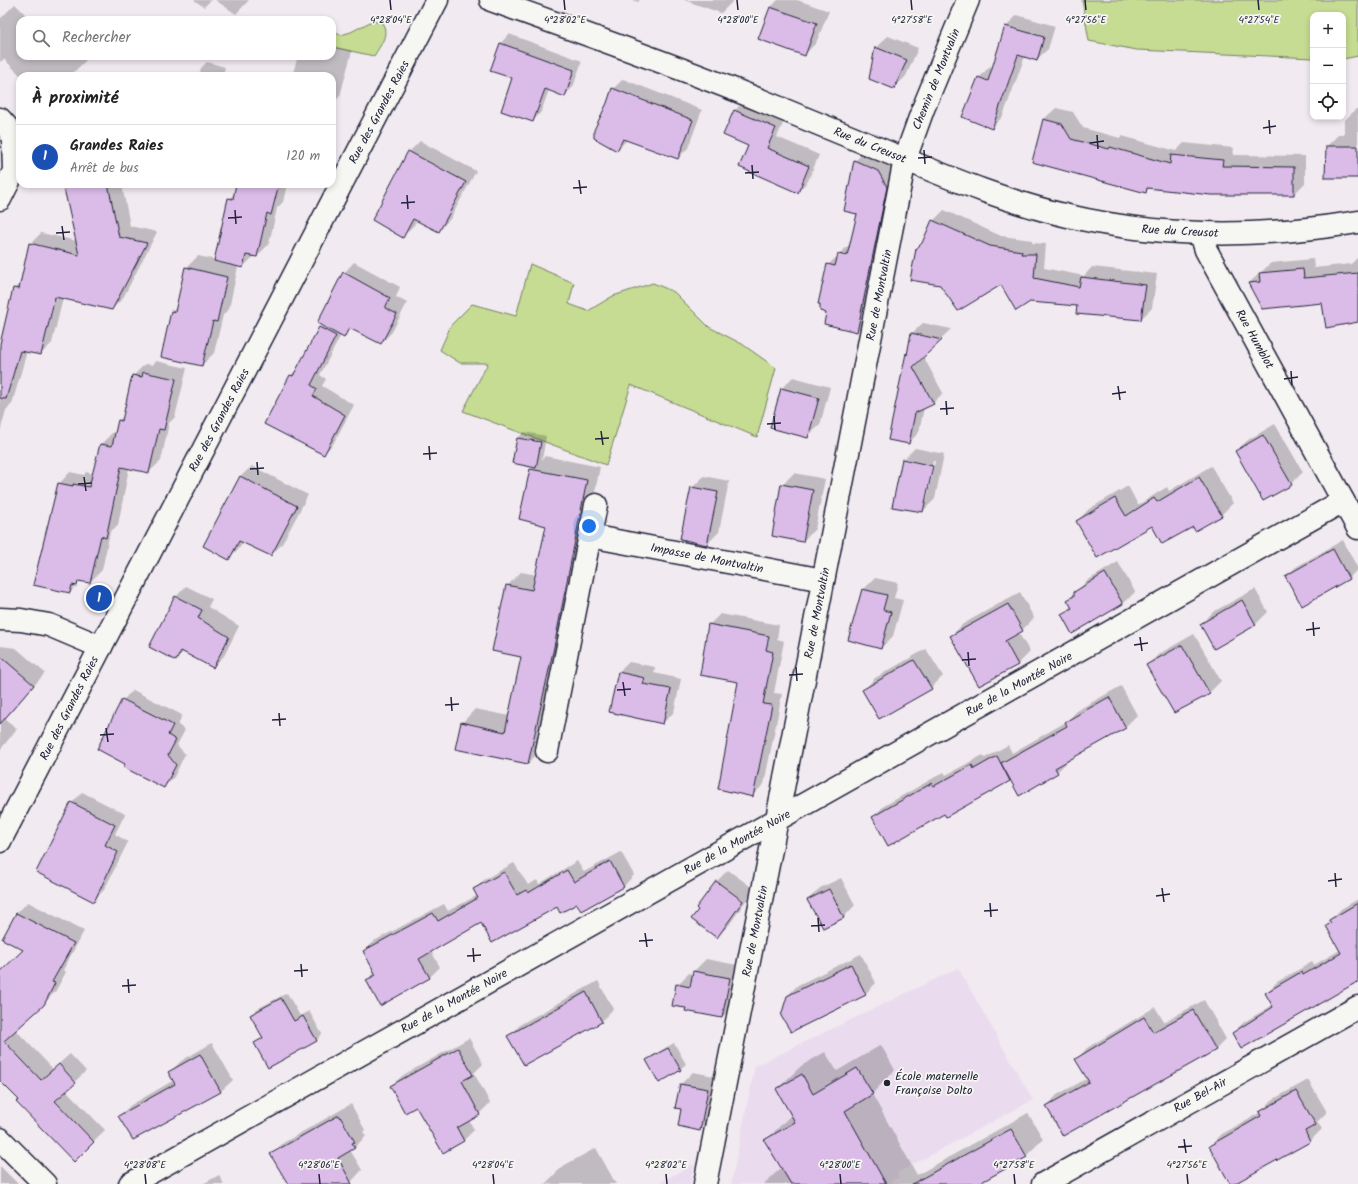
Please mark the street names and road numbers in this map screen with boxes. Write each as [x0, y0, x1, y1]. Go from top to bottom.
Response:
street label: Chemin de Montvalin [907, 26, 965, 133]
street label: Rue des Grandes Raies [344, 57, 415, 167]
street label: Rue du Creusot [831, 122, 909, 169]
street label: Rue du Creusot [1141, 220, 1219, 243]
street label: Rue de Montvaltin [861, 248, 898, 342]
street label: Rue Humblot [1230, 306, 1279, 373]
street label: Rue des Grandes Raies [184, 365, 255, 475]
street label: Impasse de Montvaltin [649, 538, 765, 579]
street label: Rue de Montvaltin [799, 566, 836, 660]
street label: Rue de la Montée Noire [962, 647, 1077, 722]
street label: Rue des Grandes Raies [35, 653, 104, 764]
street label: Rue de la Montée Noire [680, 805, 795, 880]
street label: Rue de Montvaltin [737, 884, 774, 978]
street label: Rue de la Montée Noire [397, 964, 512, 1039]
street label: Rue Bel-Air [1170, 1072, 1231, 1118]

